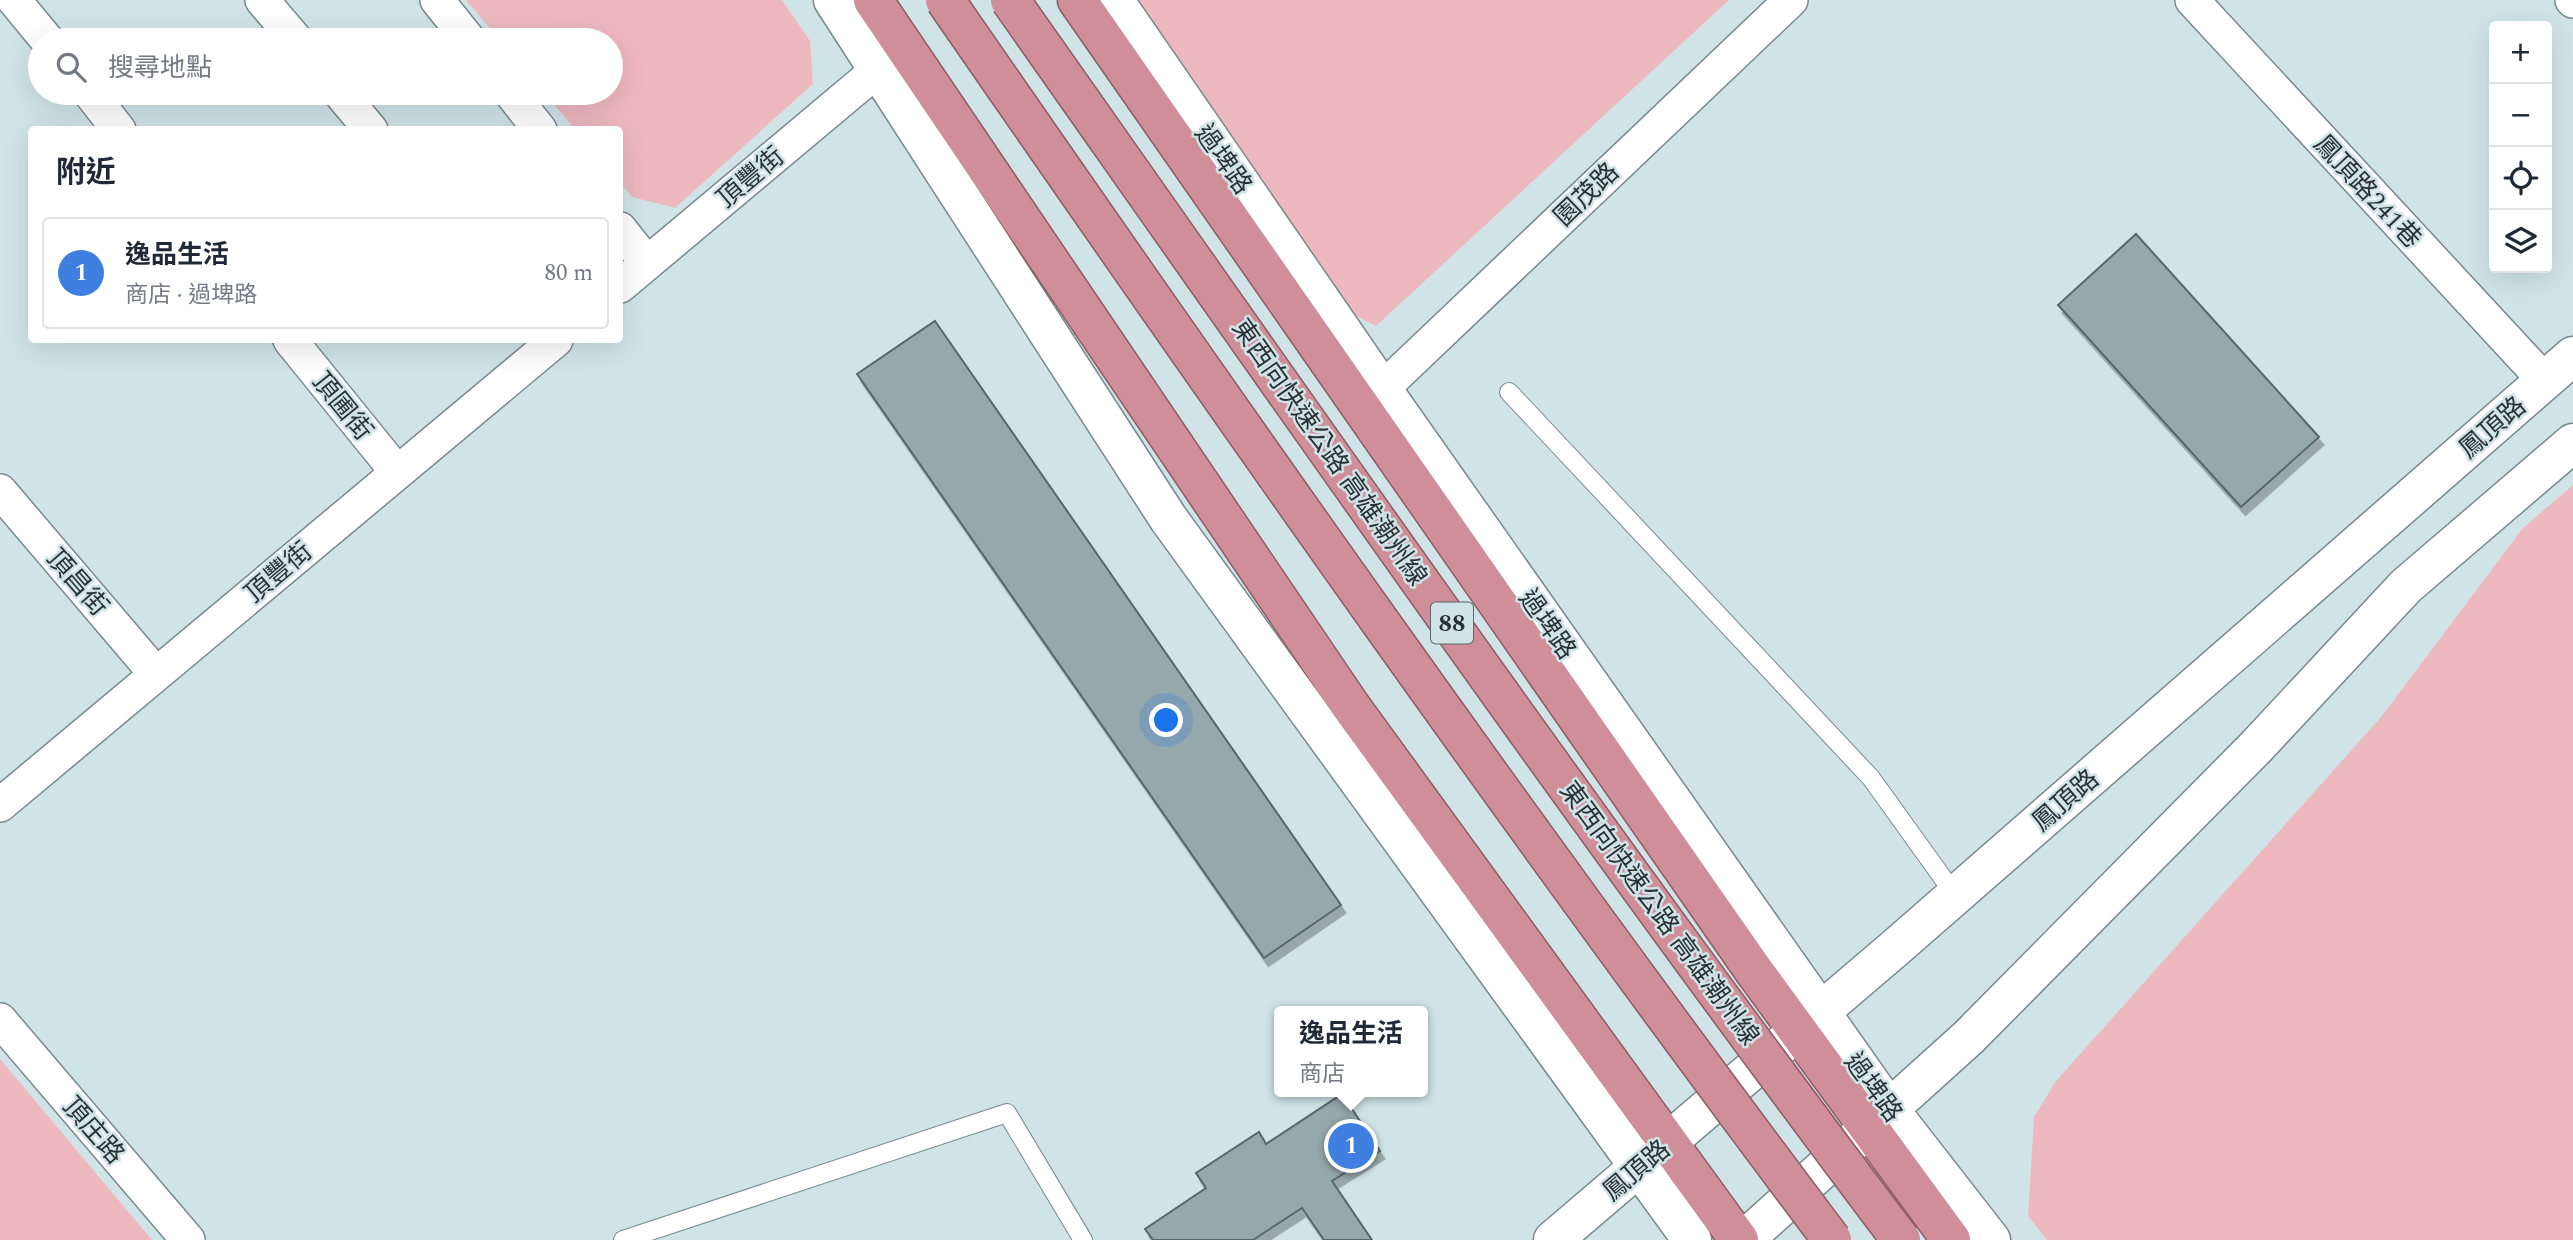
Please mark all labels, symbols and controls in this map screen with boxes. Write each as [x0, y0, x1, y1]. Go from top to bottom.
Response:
map controls [2489, 21, 2552, 273]
button: + [2489, 21, 2552, 84]
search box [28, 28, 623, 105]
icon: search [52, 48, 90, 86]
text: 搜尋地點 [108, 48, 212, 88]
button: − [2489, 84, 2552, 147]
street label: 過埤路 [1184, 116, 1262, 203]
street label: 鳳頂路241巷 [2304, 126, 2431, 258]
street label: 頂豐街 [708, 137, 793, 218]
button: locate [2489, 147, 2552, 210]
text: 附近 [56, 150, 116, 196]
street label: 園茂路 [1545, 153, 1629, 236]
button: layers [2489, 210, 2552, 273]
text: 逸品生活 [125, 235, 229, 275]
text: 1 [75, 256, 87, 291]
text: 80 m [544, 256, 593, 291]
text: 商店 · 過埤路 [125, 278, 257, 313]
street label: 東西向快速公路 高雄潮州線 [1221, 311, 1437, 595]
street label: 頂圃街 [302, 364, 382, 450]
street label: 鳳頂路 [2450, 387, 2535, 468]
street label: 頂豐街 [236, 532, 321, 613]
street label: 頂昌街 [37, 540, 118, 625]
street label: 過埤路 [1508, 581, 1586, 668]
road number: 88 [1431, 602, 1473, 644]
your location [1149, 703, 1183, 737]
street label: 鳳頂路 [2023, 760, 2108, 841]
street label: 東西向快速公路 高雄潮州線 [1549, 773, 1769, 1054]
popup [1274, 1006, 1428, 1097]
text: 逸品生活 [1299, 1014, 1403, 1054]
street label: 過埤路 [1834, 1044, 1912, 1131]
text: 商店 [1299, 1057, 1345, 1092]
street label: 頂庄路 [53, 1088, 134, 1173]
pin: 1 [1328, 1120, 1374, 1172]
street label: 鳳頂路 [1594, 1130, 1679, 1211]

